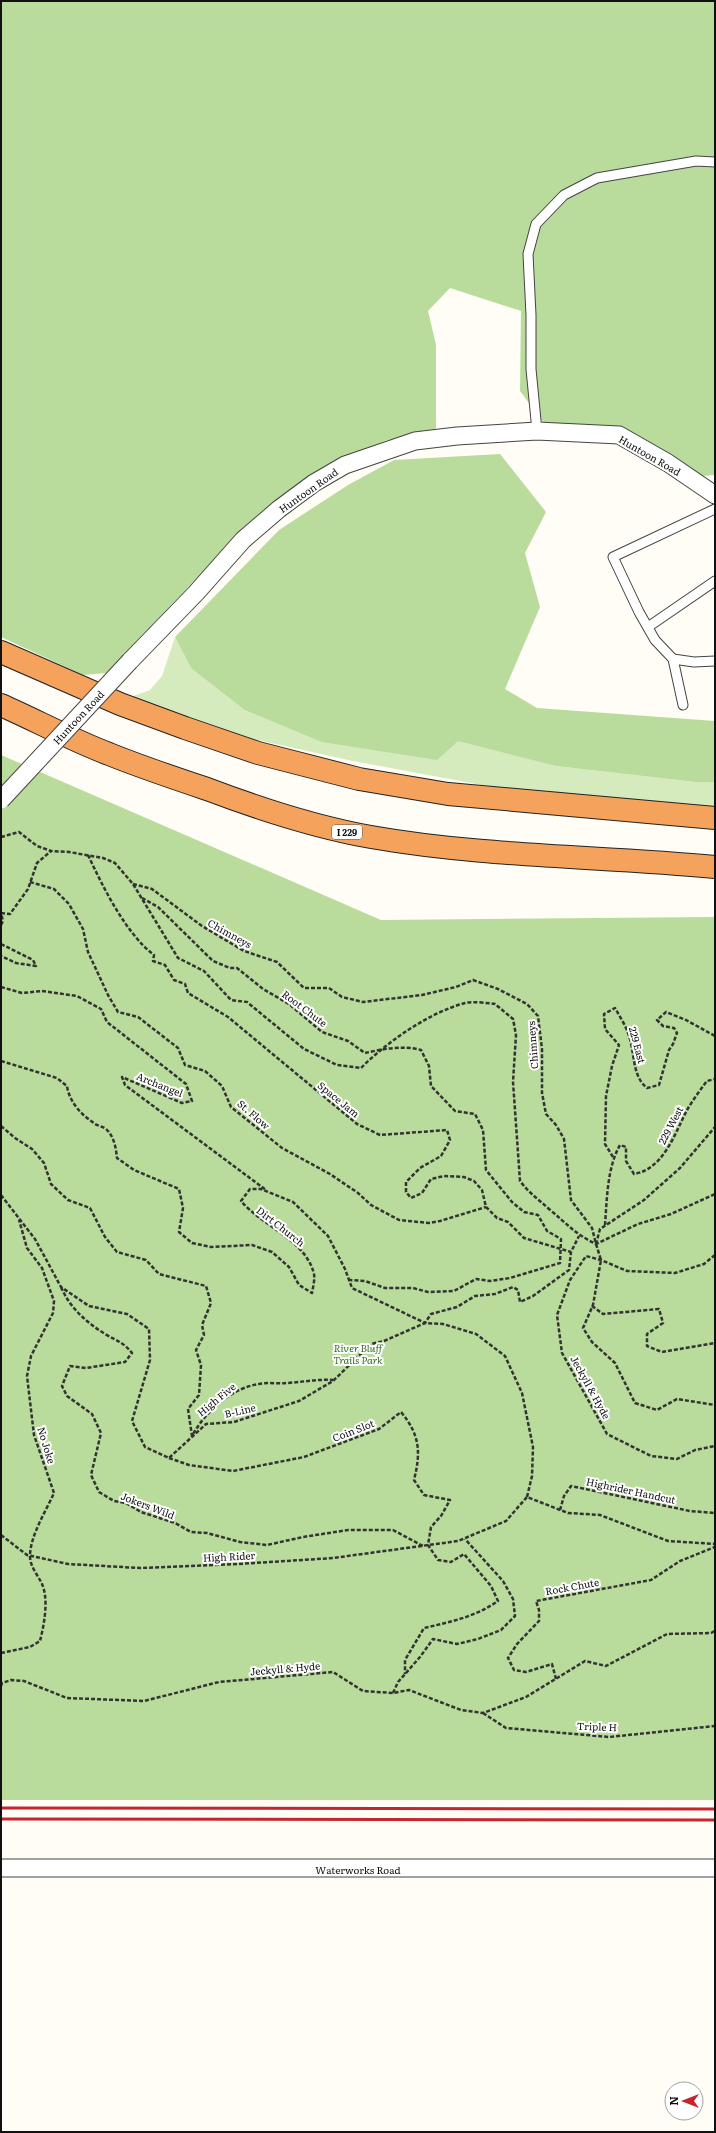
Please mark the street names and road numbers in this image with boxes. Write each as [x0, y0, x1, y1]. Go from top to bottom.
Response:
street label: Huntoon Road [616, 431, 684, 479]
street label: Huntoon Road [275, 464, 341, 516]
street label: Huntoon Road [49, 687, 107, 747]
road number: I 229 [332, 825, 362, 839]
street label: Chimneys [205, 915, 255, 951]
street label: Root Chute [279, 986, 331, 1030]
street label: Chimneys [523, 1020, 541, 1070]
street label: 229 East [626, 1025, 650, 1065]
street label: Archangel [134, 1068, 186, 1100]
street label: Space Jam [315, 1078, 363, 1121]
street label: St. Flow [234, 1096, 274, 1133]
street label: 229 West [654, 1103, 686, 1147]
street label: Dirt Church [254, 1202, 309, 1250]
street label: Jeckyll & Hyde [567, 1353, 615, 1421]
street label: High Five [193, 1379, 239, 1419]
street label: B-Line [223, 1399, 257, 1421]
street label: Coin Slot [330, 1415, 376, 1445]
street label: No Joke [34, 1425, 60, 1465]
street label: Highrider Handcut [585, 1473, 677, 1507]
street label: Jokers Wild [119, 1488, 177, 1522]
street label: High Rider [203, 1547, 256, 1565]
street label: Rock Chute [544, 1574, 600, 1598]
street label: Jeckyll & Hyde [249, 1657, 321, 1679]
street label: Triple H [577, 1718, 617, 1734]
street label: Waterworks Road [315, 1862, 401, 1877]

